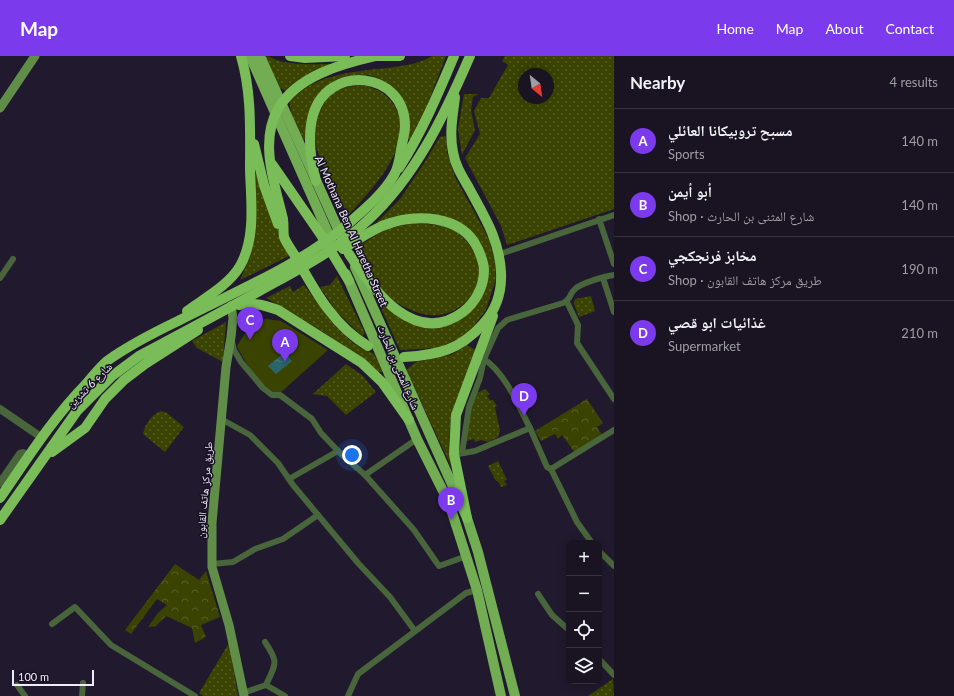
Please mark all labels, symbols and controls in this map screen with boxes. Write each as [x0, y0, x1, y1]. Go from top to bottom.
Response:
text: Map [20, 17, 58, 40]
text: Home [716, 20, 754, 37]
text: Map [776, 20, 803, 37]
text: About [825, 20, 863, 37]
text: Contact [885, 20, 934, 37]
north arrow [518, 68, 554, 104]
text: Nearby [630, 72, 685, 93]
text: 4 results [890, 74, 938, 90]
text: مسبح تروبيكانا العائلي [668, 121, 793, 139]
text: A [638, 133, 648, 149]
text: 140 m [901, 133, 938, 149]
text: Sports [668, 146, 705, 162]
street label: Al Mothana Ben Al Haretha Street [313, 154, 391, 309]
text: أبو أيمن [668, 182, 712, 200]
text: B [639, 197, 647, 213]
text: 140 m [901, 197, 938, 213]
text: Shop · شارع المثنى بن الحارث [668, 208, 814, 224]
text: مخابز فرنجكجي [668, 246, 757, 264]
text: C [639, 261, 647, 277]
text: 190 m [901, 261, 938, 277]
text: Shop · طريق مركز هاتف القابون [668, 272, 822, 288]
pin: C [237, 307, 263, 340]
text: غذائيات ابو قصي [668, 313, 766, 331]
street label: شارع المثنى بن الحارث [374, 323, 423, 412]
text: D [638, 325, 648, 341]
text: 210 m [901, 325, 938, 341]
pin: A [272, 329, 298, 362]
text: Supermarket [668, 338, 741, 354]
street label: شارع 6 تشرين [64, 360, 115, 411]
pin: D [511, 383, 537, 416]
street label: طريق مركز هاتف القابون [193, 441, 216, 539]
your location [342, 445, 362, 465]
pin: B [438, 487, 464, 520]
map controls [566, 540, 602, 684]
button: + [566, 540, 602, 576]
button: − [566, 576, 602, 612]
button: locate [566, 612, 602, 648]
button: layers [566, 648, 602, 684]
scale bar [12, 668, 94, 687]
text: 100 m [18, 670, 49, 683]

